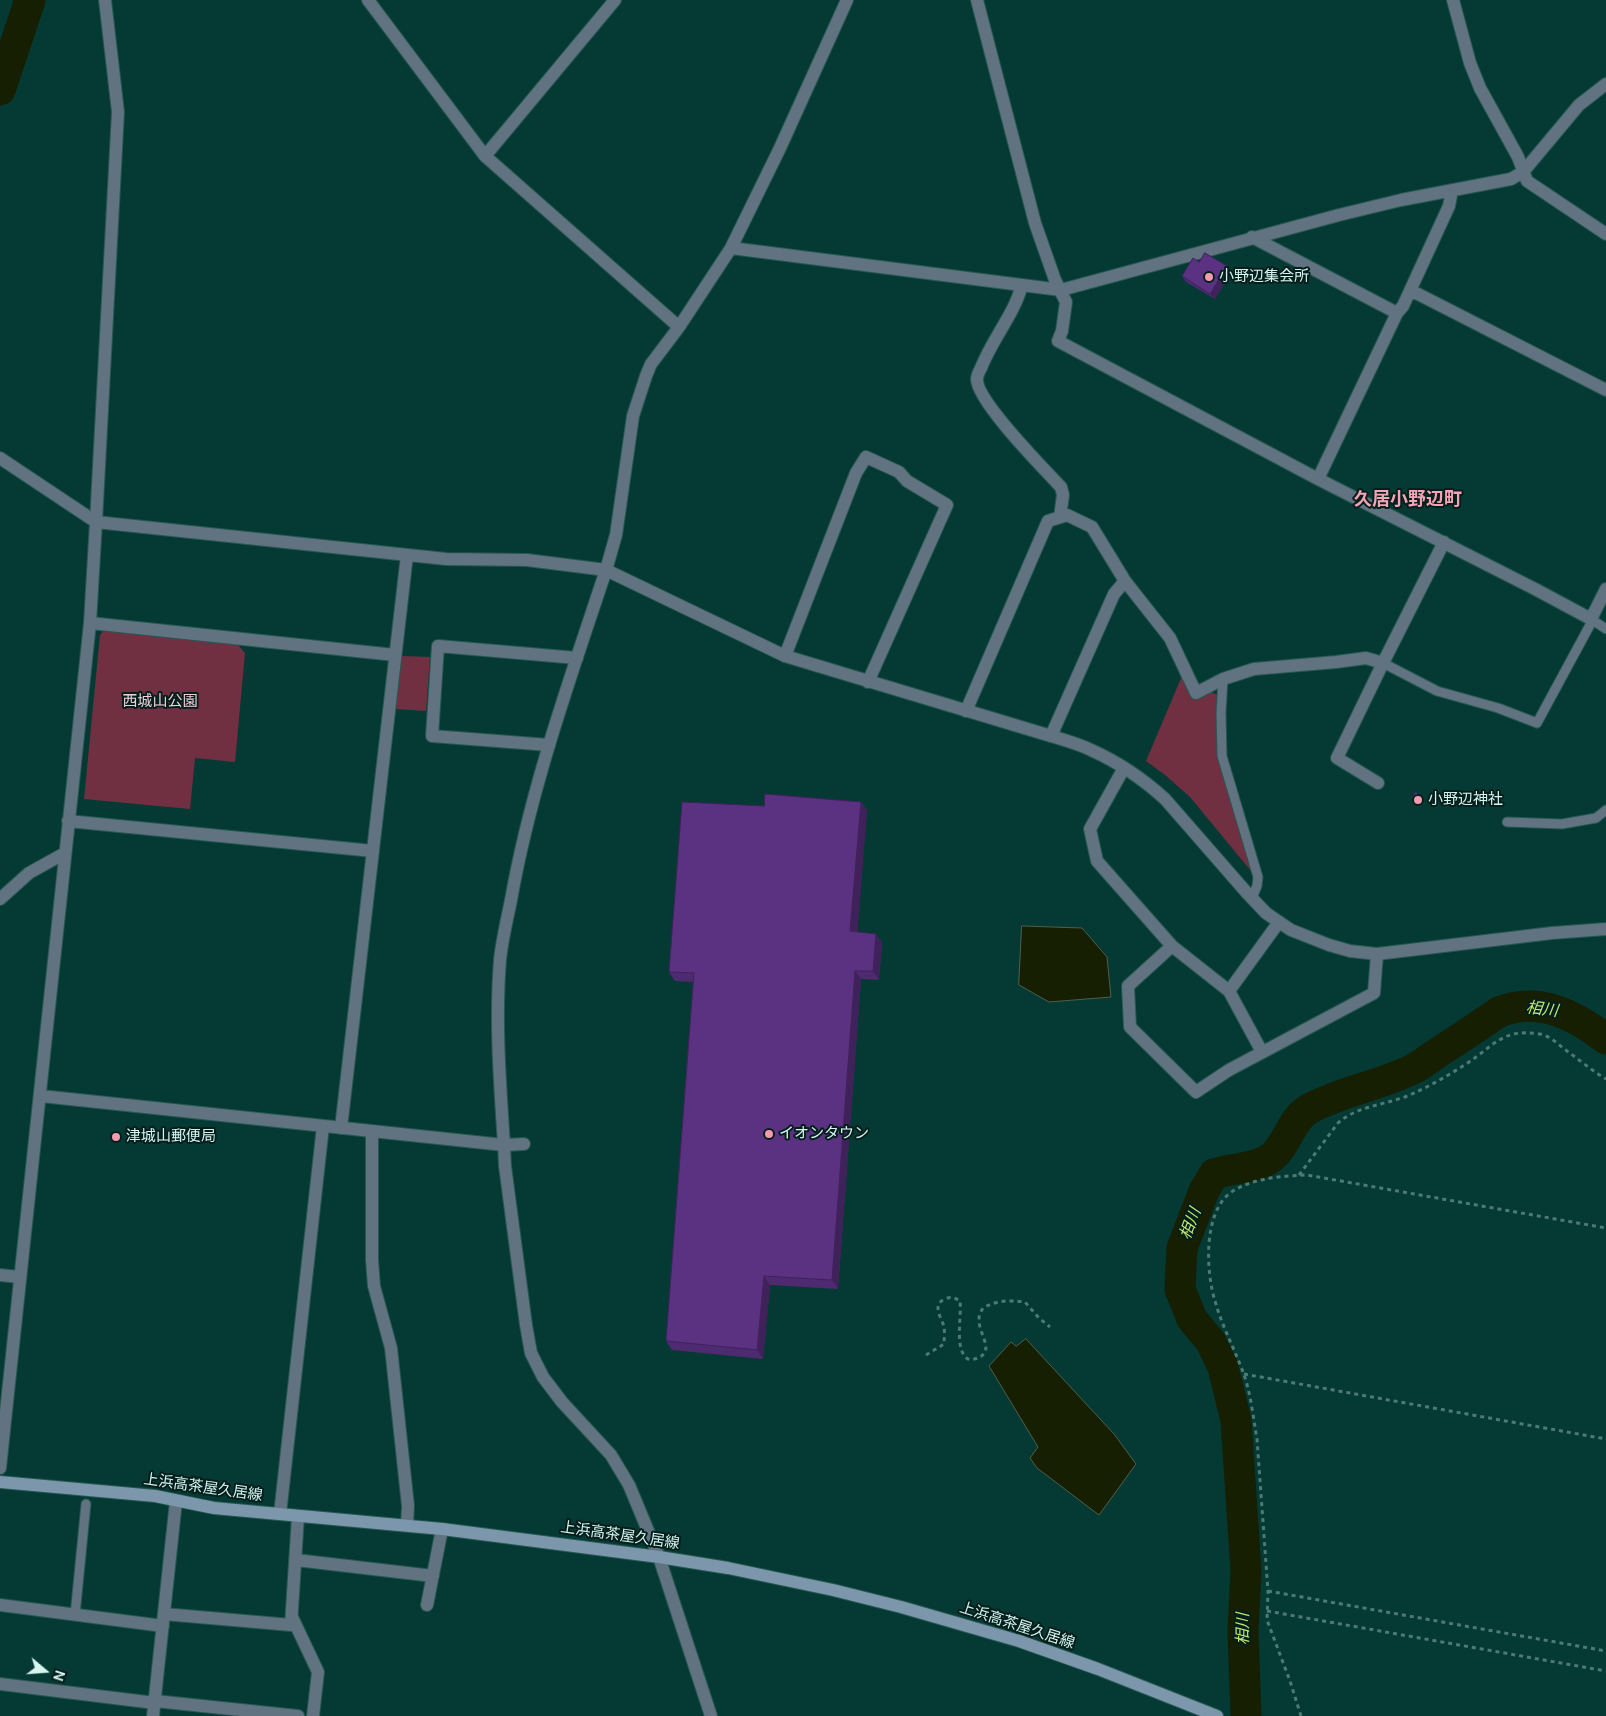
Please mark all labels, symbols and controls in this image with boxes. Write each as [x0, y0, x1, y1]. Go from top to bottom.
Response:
place label: 小野辺集会所 [1219, 268, 1309, 286]
marker: 小野辺集会所 [1203, 271, 1215, 283]
district label: 久居小野辺町 [1354, 489, 1462, 511]
park label: 西城山公園 [123, 693, 197, 711]
place label: 小野辺神社 [1428, 791, 1503, 809]
marker: 小野辺神社 [1412, 794, 1424, 806]
water label: 相川 [1525, 999, 1559, 1021]
place label: イオンタウン [779, 1125, 869, 1143]
place label: 津城山郵便局 [126, 1128, 216, 1146]
marker: イオンタウン [763, 1128, 775, 1140]
marker: 津城山郵便局 [110, 1131, 122, 1143]
water label: 相川 [1176, 1206, 1206, 1242]
street label: 上浜高茶屋久居線 [142, 1471, 264, 1505]
street label: 上浜高茶屋久居線 [559, 1519, 681, 1553]
street label: 上浜高茶屋久居線 [957, 1599, 1077, 1653]
water label: 相川 [1234, 1613, 1254, 1645]
north arrow [20, 1646, 70, 1696]
text: N [49, 1668, 69, 1683]

